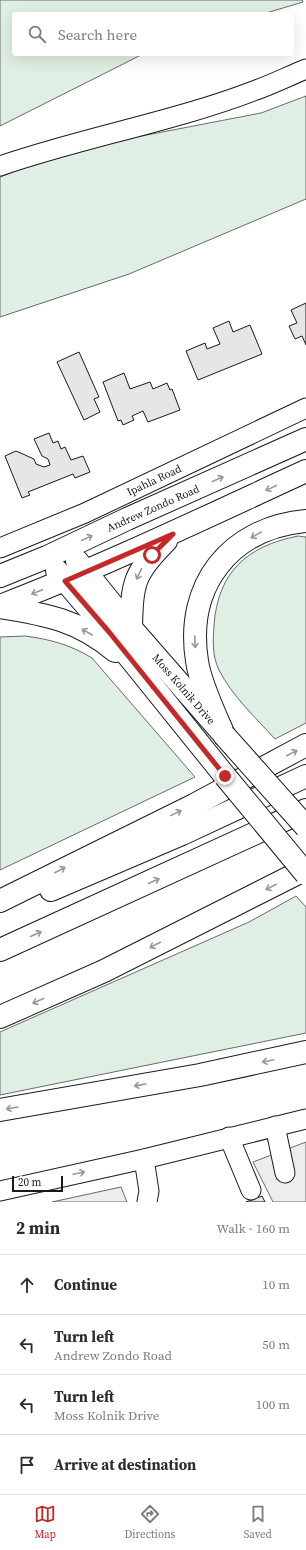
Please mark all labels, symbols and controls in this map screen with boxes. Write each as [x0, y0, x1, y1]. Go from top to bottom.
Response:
search box [12, 12, 294, 56]
icon: search [26, 23, 48, 45]
text: Search here [58, 24, 137, 45]
street label: Ipahla Road [124, 461, 185, 500]
one-way arrow [212, 474, 224, 482]
street label: Andrew Zondo Road [105, 481, 203, 536]
one-way arrow [265, 484, 277, 492]
one-way arrow [251, 531, 262, 539]
one-way arrow [80, 534, 92, 541]
route start [143, 546, 161, 564]
one-way arrow [135, 568, 142, 580]
one-way arrow [31, 589, 43, 597]
one-way arrow [81, 627, 93, 635]
one-way arrow [191, 635, 199, 648]
street label: Moss Kolnik Drive [149, 651, 219, 728]
one-way arrow [285, 749, 297, 756]
route end [216, 767, 234, 785]
one-way arrow [170, 809, 182, 816]
one-way arrow [54, 866, 66, 874]
one-way arrow [148, 877, 160, 884]
one-way arrow [265, 883, 277, 891]
one-way arrow [29, 930, 41, 937]
one-way arrow [149, 942, 161, 949]
one-way arrow [32, 998, 44, 1005]
one-way arrow [262, 1057, 275, 1065]
one-way arrow [134, 1082, 147, 1090]
one-way arrow [6, 1104, 19, 1112]
one-way arrow [72, 1169, 85, 1177]
scale bar [12, 1174, 63, 1193]
text: 20 m [18, 1175, 41, 1190]
text: 2 min [16, 1216, 60, 1240]
text: Walk · 160 m [217, 1220, 290, 1237]
icon: ahead [16, 1274, 38, 1296]
text: Continue [54, 1274, 117, 1295]
text: 10 m [262, 1276, 290, 1293]
text: Turn left [54, 1326, 114, 1347]
icon: left [16, 1334, 38, 1356]
text: 50 m [262, 1336, 290, 1353]
text: Andrew Zondo Road [54, 1347, 172, 1364]
text: Turn left [54, 1386, 114, 1407]
icon: left [16, 1394, 38, 1416]
text: 100 m [256, 1396, 290, 1413]
text: Moss Kolnik Drive [54, 1407, 159, 1424]
icon: arrive [16, 1454, 38, 1476]
text: Arrive at destination [54, 1454, 196, 1475]
tab: Map [34, 1503, 56, 1542]
tab: Directions [124, 1503, 175, 1542]
tab: Saved [244, 1503, 272, 1542]

